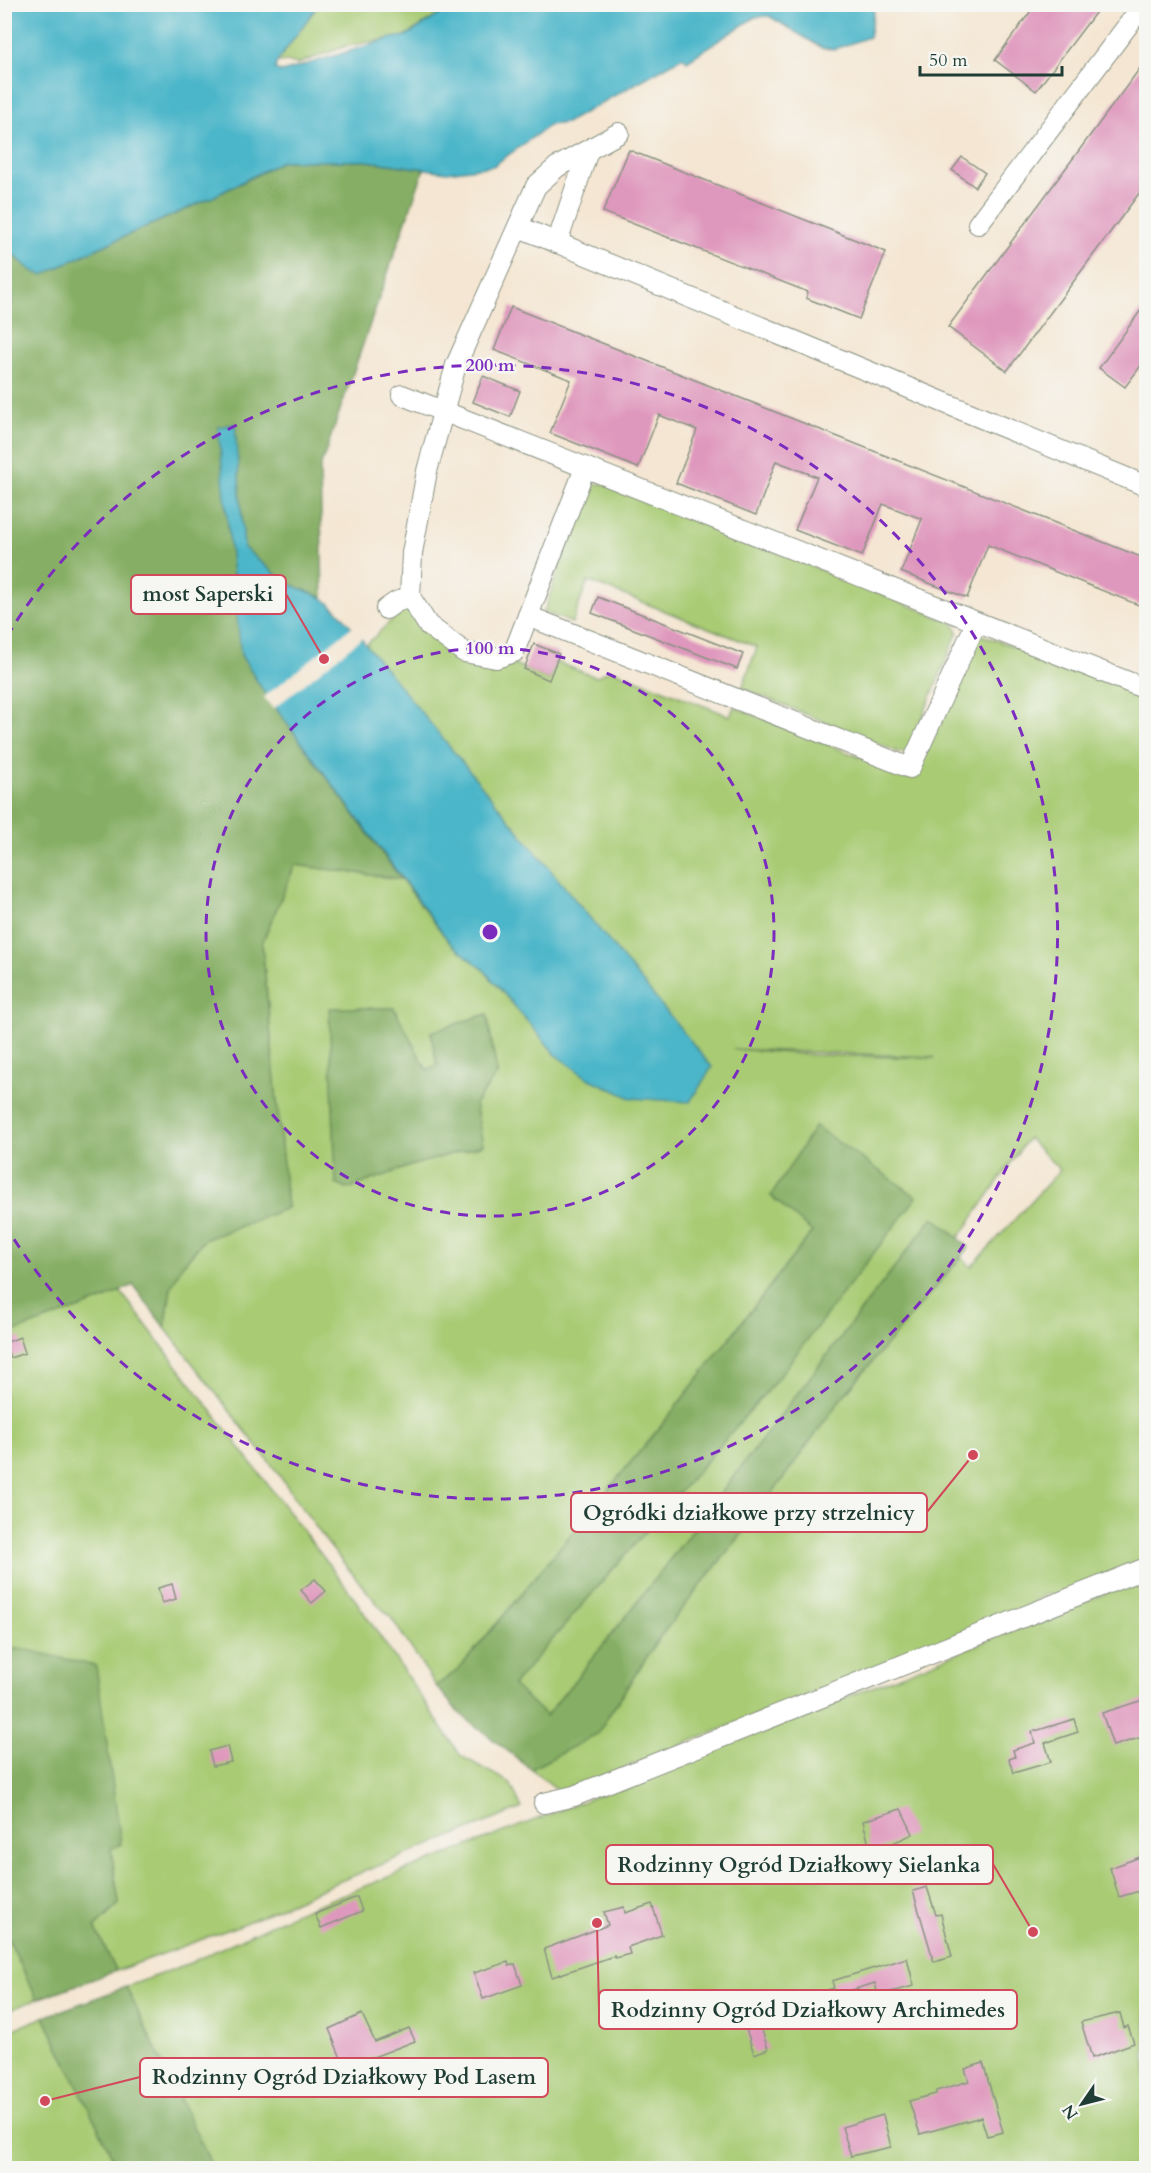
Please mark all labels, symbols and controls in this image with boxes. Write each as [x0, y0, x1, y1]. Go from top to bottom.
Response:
scale bar [920, 39, 1062, 77]
text: 50 m [929, 48, 968, 73]
text: 200 m [465, 353, 515, 378]
callout: most Saperski [131, 575, 286, 614]
text: most Saperski [143, 580, 274, 609]
text: 100 m [465, 636, 515, 661]
centre of rings [480, 922, 500, 942]
callout: Ogródki działkowe przy strzelnicy [571, 1493, 927, 1532]
text: Ogródki działkowe przy strzelnicy [583, 1499, 915, 1528]
callout: Rodzinny Ogród Działkowy Sielanka [606, 1845, 993, 1884]
text: Rodzinny Ogród Działkowy Sielanka [618, 1851, 981, 1880]
callout: Rodzinny Ogród Działkowy Archimedes [599, 1990, 1017, 2029]
text: Rodzinny Ogród Działkowy Archimedes [611, 1996, 1005, 2025]
callout: Rodzinny Ogród Działkowy Pod Lasem [140, 2058, 548, 2097]
text: Rodzinny Ogród Działkowy Pod Lasem [152, 2063, 537, 2092]
north arrow [1052, 2074, 1112, 2134]
text: N [1057, 2100, 1084, 2124]

